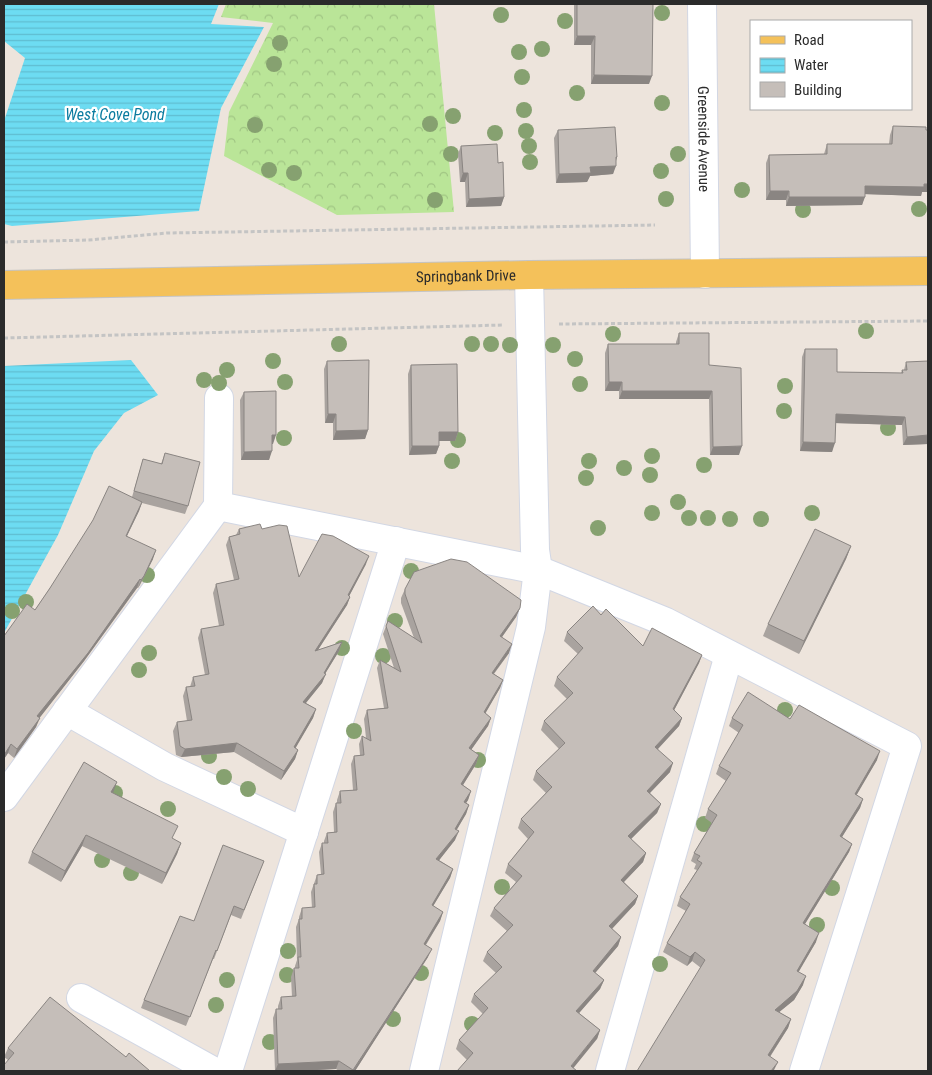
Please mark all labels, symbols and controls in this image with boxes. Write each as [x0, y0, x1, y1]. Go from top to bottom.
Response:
legend [750, 20, 912, 110]
text: Road [794, 31, 824, 49]
text: Water [794, 56, 829, 74]
text: Building [794, 81, 842, 99]
street label: Greenside Avenue [694, 86, 713, 192]
water label: West Cove Pond [65, 105, 165, 124]
street label: Springbank Drive [416, 266, 516, 286]

